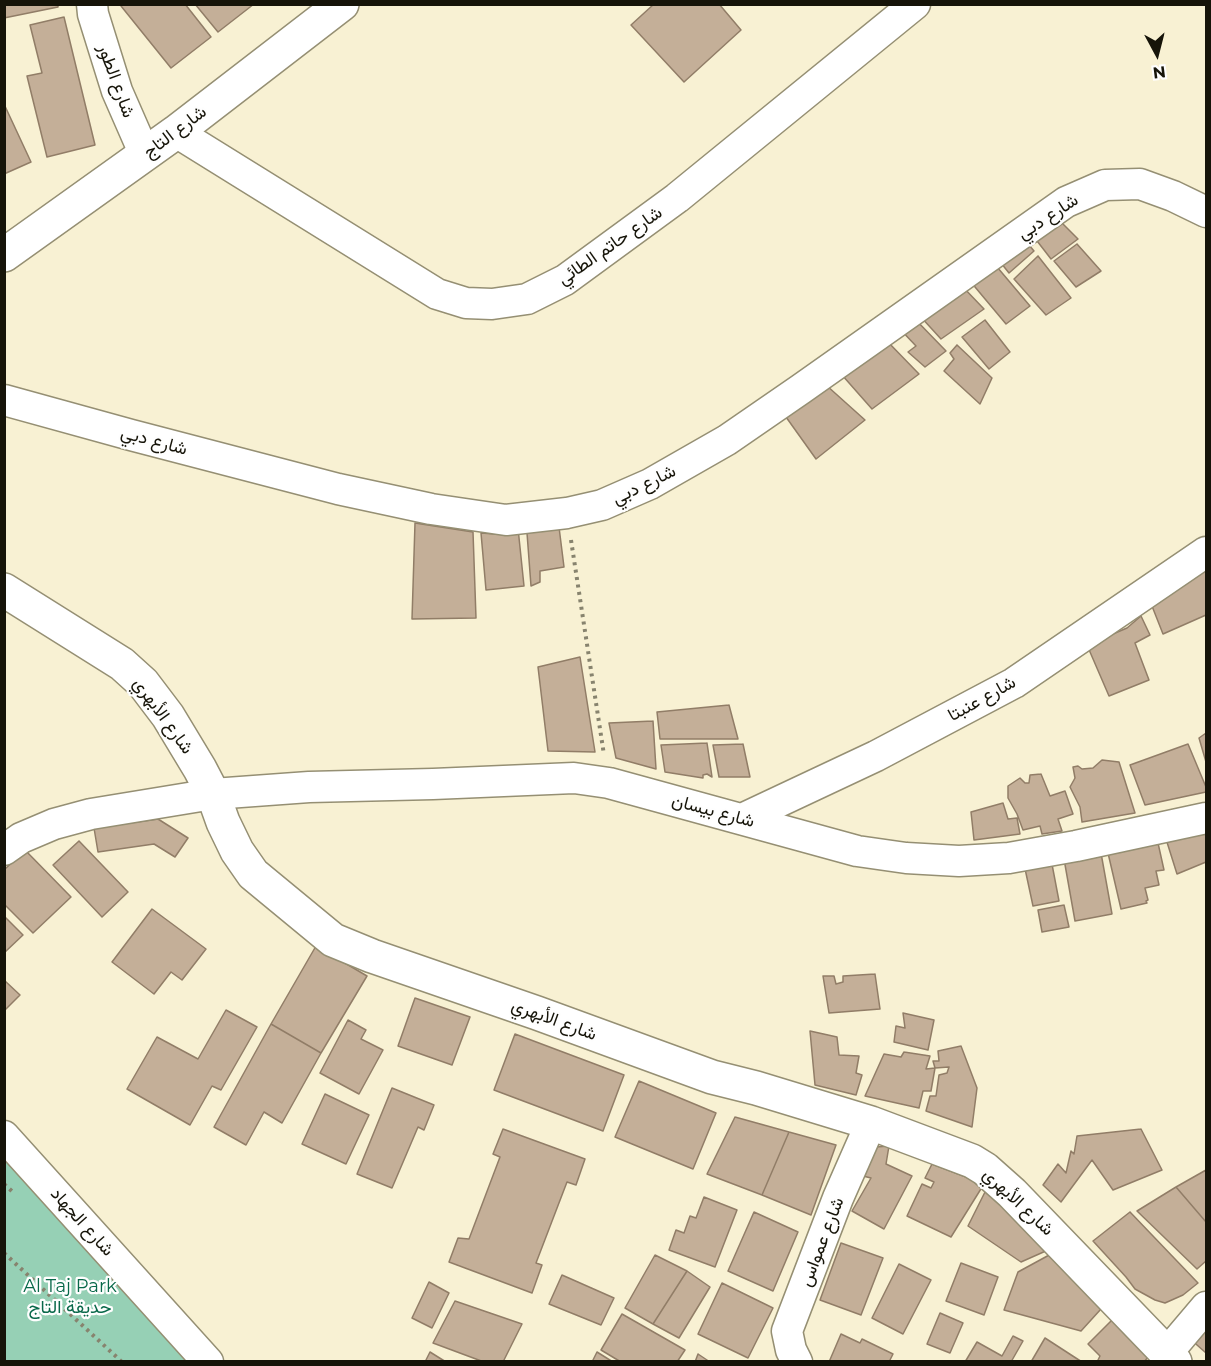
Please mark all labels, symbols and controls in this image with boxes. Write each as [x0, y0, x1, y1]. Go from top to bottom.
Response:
north arrow [1127, 24, 1187, 84]
street label: شارع الطور [93, 41, 139, 121]
text: N [1152, 62, 1167, 83]
street label: شارع التاج [139, 101, 211, 163]
street label: شارع دبي [1014, 189, 1082, 245]
street label: شارع حاتم الطائي [554, 202, 666, 290]
street label: شارع دبي [118, 422, 190, 460]
street label: شارع دبي [609, 460, 679, 510]
street label: شارع عنبتا [944, 672, 1020, 726]
street label: شارع الأبهري [128, 674, 198, 758]
street label: شارع بيسان [669, 790, 757, 832]
street label: شارع الأبهري [508, 995, 600, 1045]
street label: شارع الأبهري [978, 1164, 1058, 1240]
street label: شارع الجهاد [46, 1183, 118, 1261]
street label: شارع عمواس [795, 1194, 849, 1290]
park label: Al Taj Park حديقة التاج [23, 1276, 117, 1318]

